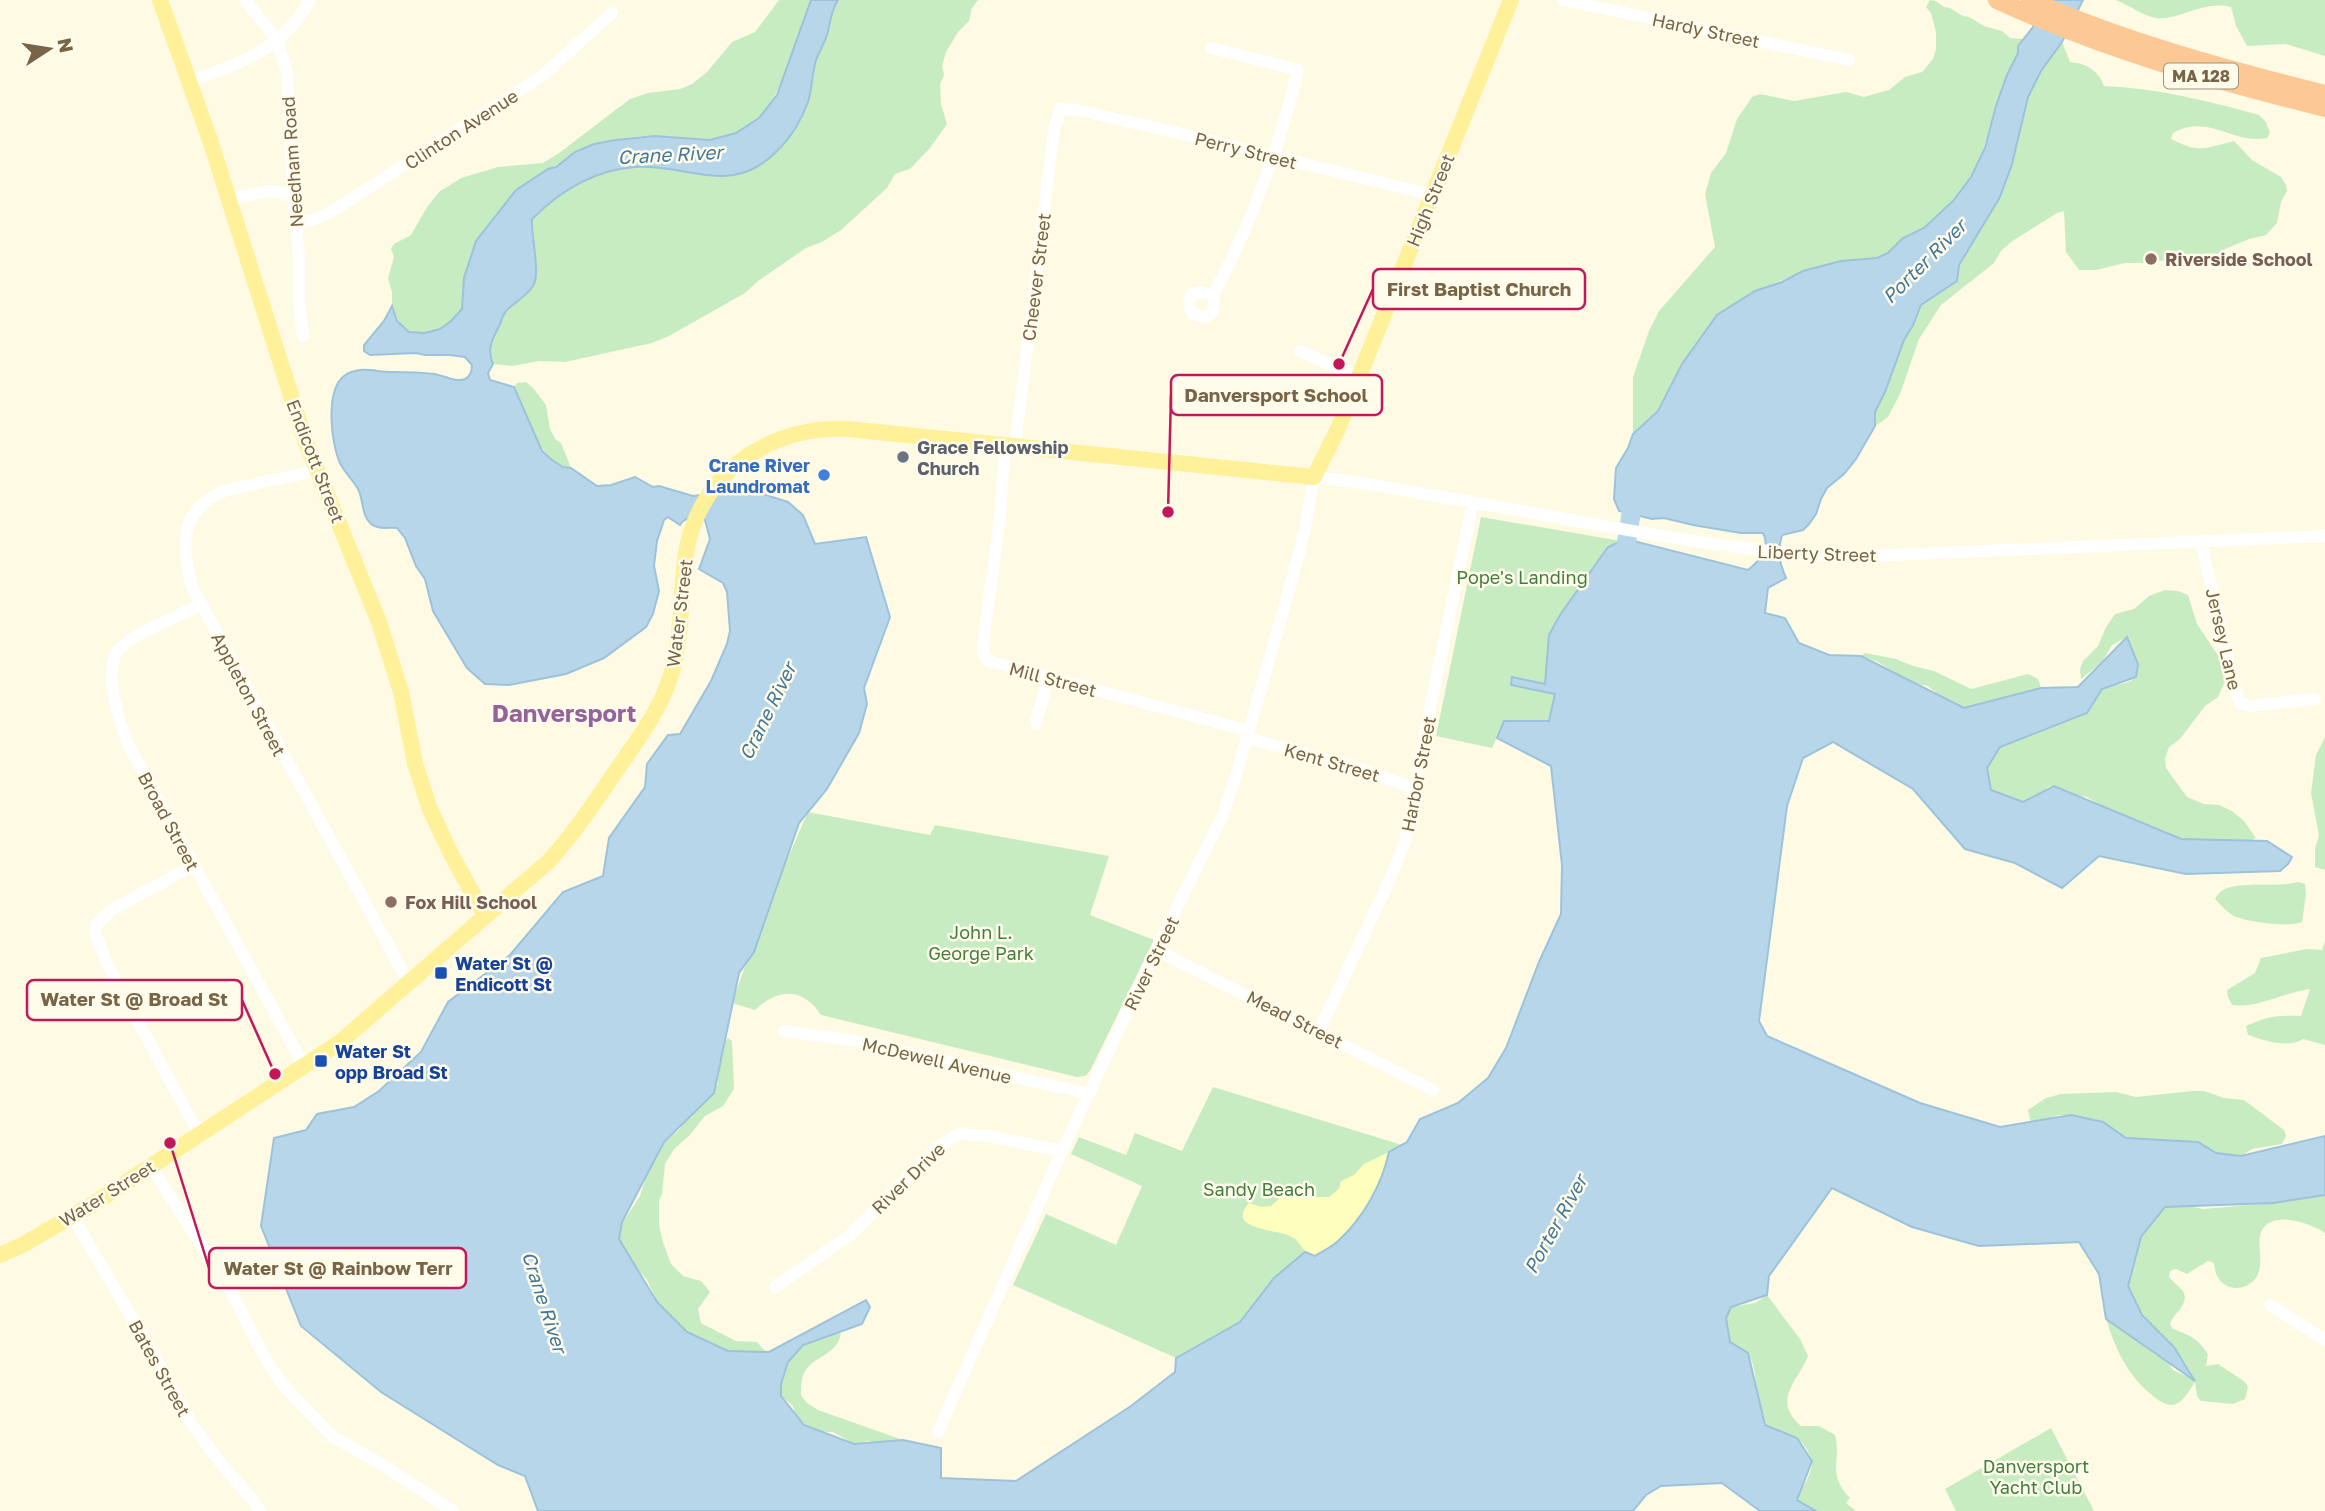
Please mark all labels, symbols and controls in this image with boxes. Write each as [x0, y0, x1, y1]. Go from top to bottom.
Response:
street label: Hardy Street [1650, 8, 1762, 52]
north arrow [14, 14, 84, 84]
text: N [53, 36, 79, 55]
road number: MA 128 [2164, 64, 2238, 88]
street label: Clinton Avenue [400, 84, 522, 174]
street label: Needham Road [276, 96, 308, 228]
street label: Perry Street [1193, 127, 1299, 173]
water label: Crane River [617, 140, 726, 168]
street label: High Street [1401, 150, 1459, 250]
street label: Cheever Street [1017, 212, 1055, 342]
water label: Porter River [1877, 213, 1972, 308]
place label: Riverside School [2165, 248, 2313, 270]
marker: Riverside School [2143, 251, 2159, 267]
callout: First Baptist Church [1373, 269, 1585, 309]
text: First Baptist Church [1387, 277, 1571, 300]
callout: Danversport School [1171, 375, 1382, 415]
text: Danversport School [1184, 383, 1368, 406]
street label: Endicott Street [282, 396, 350, 526]
place label: Grace Fellowship Church [917, 436, 1069, 479]
marker: Grace Fellowship Church [895, 449, 911, 465]
place label: Crane River Laundromat [706, 454, 810, 497]
marker: Crane River Laundromat [816, 467, 832, 483]
street label: Liberty Street [1757, 540, 1877, 566]
street label: Water Street [661, 558, 697, 668]
park label: Pope's Landing [1456, 566, 1588, 588]
street label: Jersey Lane [2202, 586, 2246, 692]
street label: Appleton Street [207, 628, 291, 760]
water label: Crane River [734, 656, 801, 763]
street label: Mill Street [1007, 657, 1099, 701]
district label: Danversport [492, 698, 636, 727]
street label: Harbor Street [1396, 714, 1440, 834]
street label: Kent Street [1282, 738, 1382, 786]
street label: Broad Street [134, 768, 204, 874]
place label: Fox Hill School [405, 891, 537, 913]
marker: Fox Hill School [383, 894, 399, 910]
street label: River Street [1119, 912, 1183, 1014]
park label: John L. George Park [928, 921, 1034, 964]
place label: Water St @ Endicott St [455, 952, 553, 995]
marker: Water St @ Endicott St [433, 965, 449, 981]
callout: Water St @ Broad St [27, 980, 242, 1020]
street label: Mead Street [1243, 985, 1347, 1053]
text: Water St @ Broad St [40, 987, 228, 1010]
street label: McDewell Avenue [860, 1032, 1014, 1088]
place label: Water St opp Broad St [335, 1040, 448, 1083]
marker: Water St opp Broad St [313, 1053, 329, 1069]
street label: River Drive [867, 1138, 949, 1218]
street label: Water Street [55, 1155, 159, 1231]
water label: Porter River [1519, 1169, 1593, 1277]
park label: Sandy Beach [1203, 1178, 1315, 1200]
callout: Water St @ Rainbow Terr [209, 1248, 466, 1288]
water label: Crane River [518, 1248, 573, 1358]
text: Water St @ Rainbow Terr [223, 1256, 453, 1279]
street label: Bates Street [124, 1316, 196, 1420]
park label: Danversport Yacht Club [1983, 1455, 2089, 1498]

